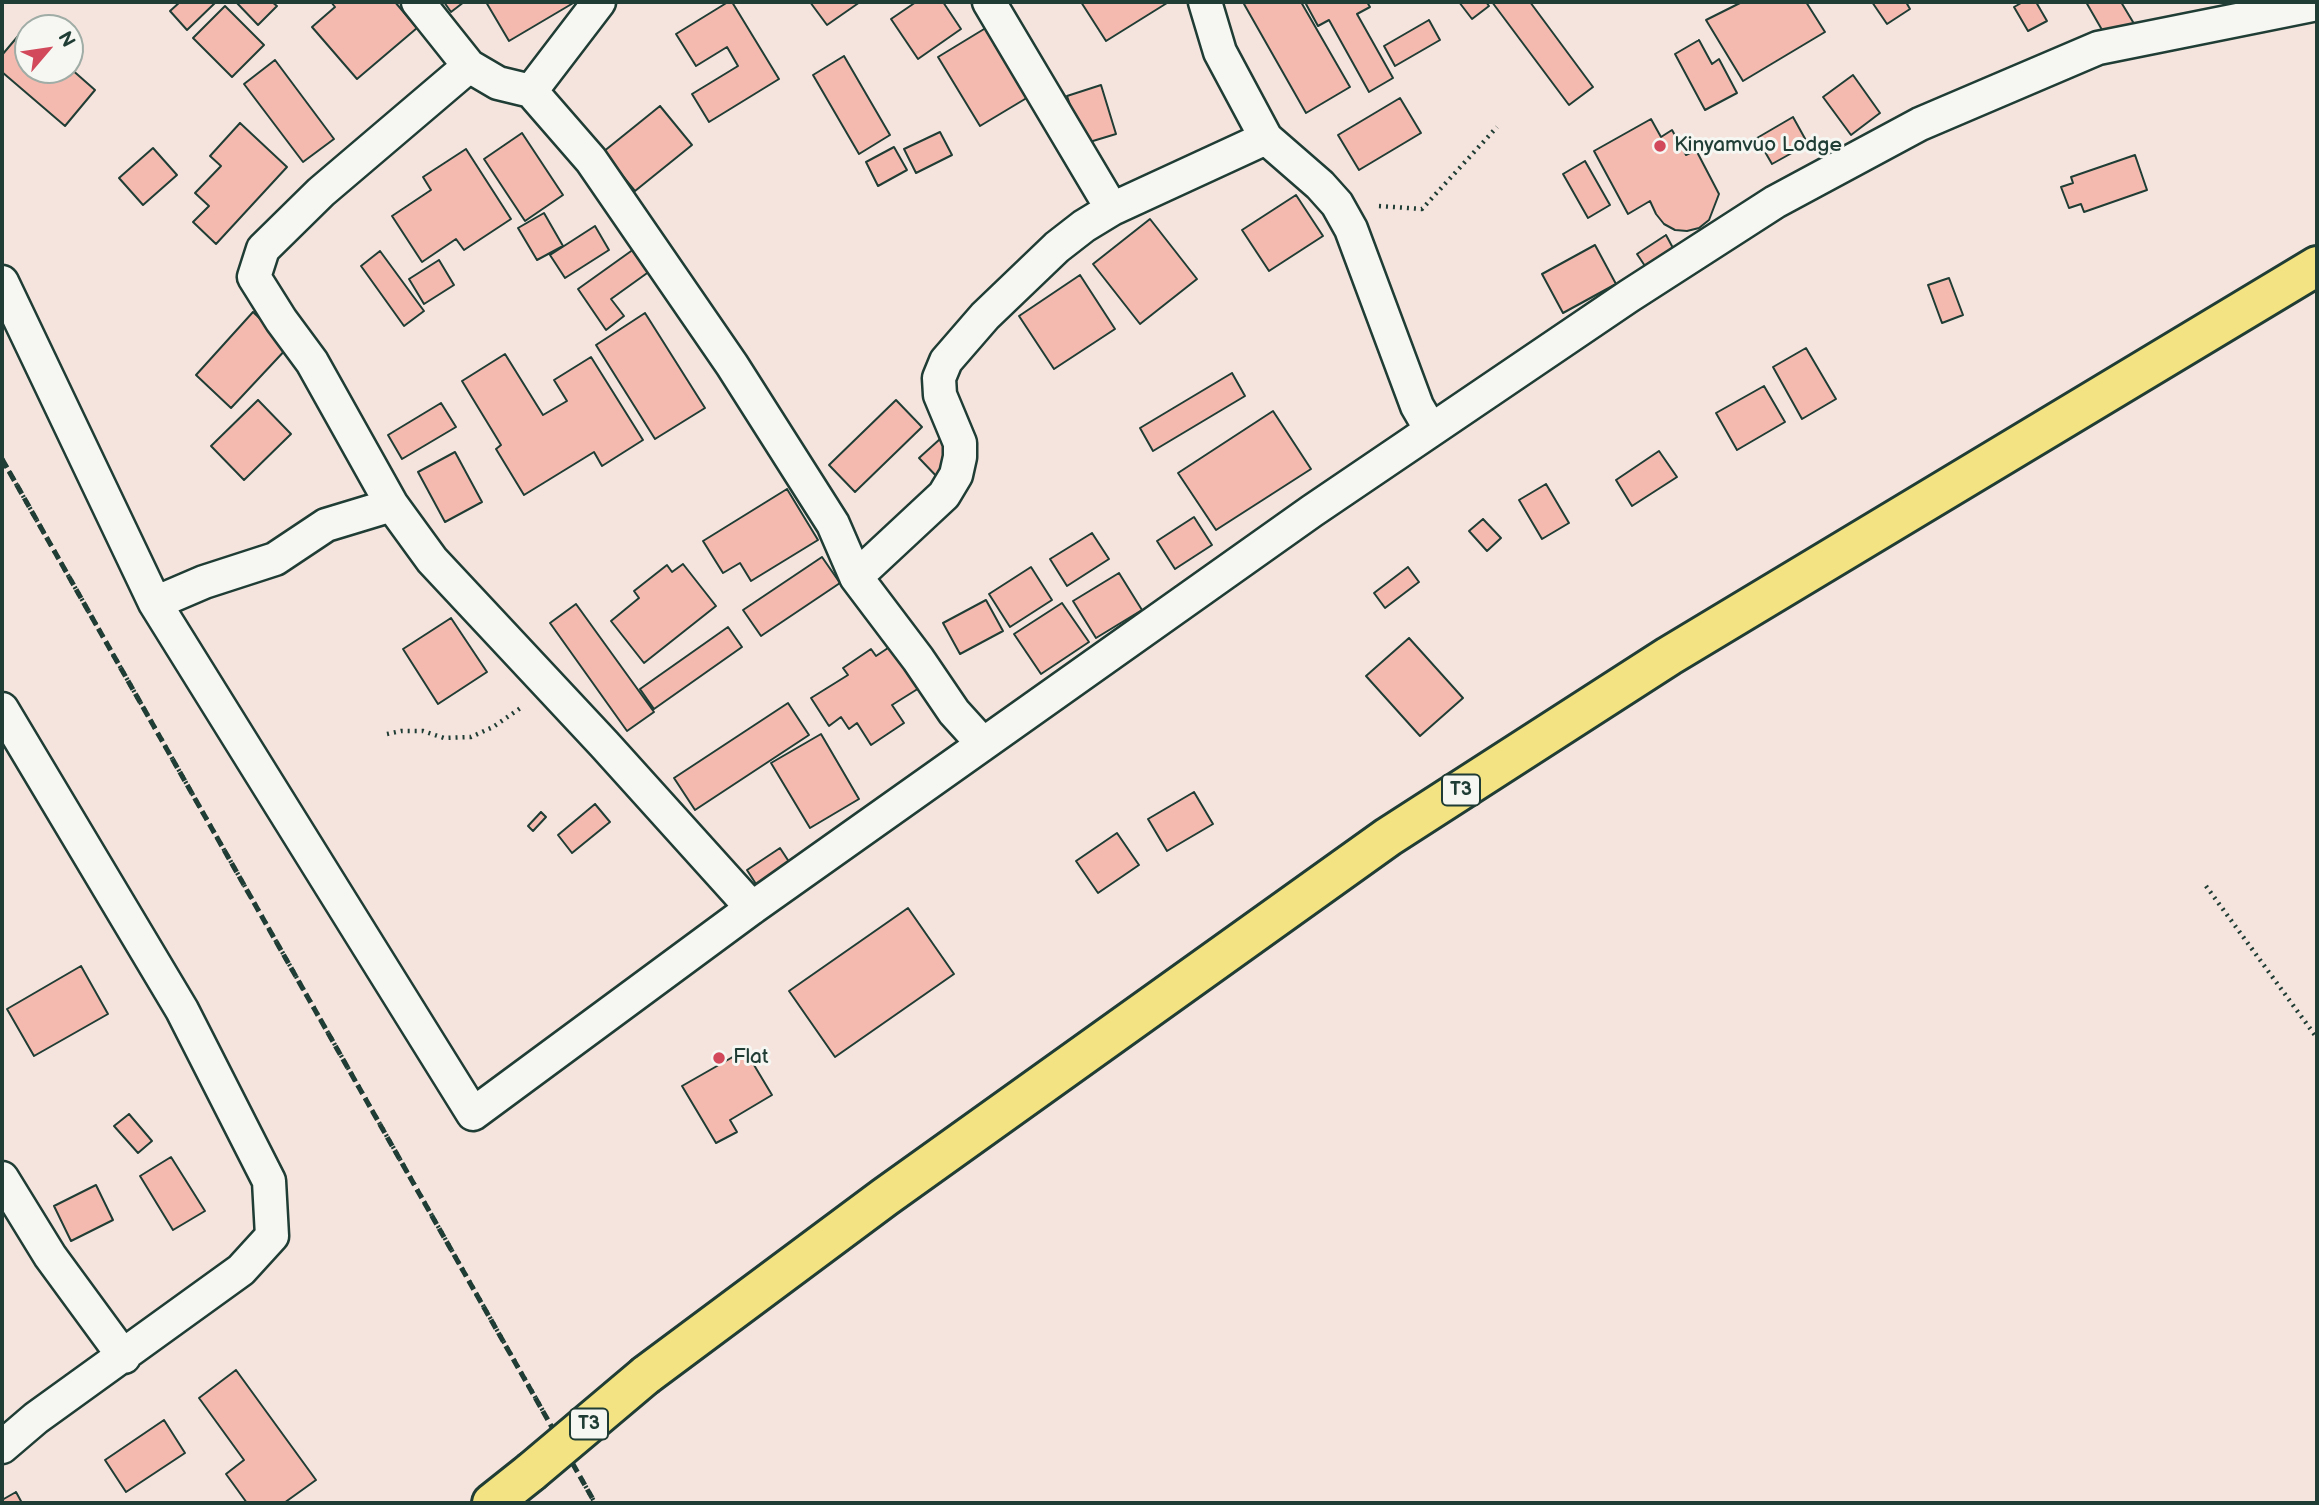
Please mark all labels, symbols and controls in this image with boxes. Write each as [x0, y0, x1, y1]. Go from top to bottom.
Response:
north arrow [14, 14, 84, 84]
text: N [53, 28, 80, 51]
place label: Kinyamvuo Lodge [1674, 133, 1842, 159]
marker: Kinyamvuo Lodge [1652, 138, 1668, 154]
road number: T3 [1442, 775, 1480, 806]
place label: Flat [733, 1045, 768, 1071]
marker: Flat [711, 1050, 727, 1066]
road number: T3 [570, 1408, 608, 1440]

